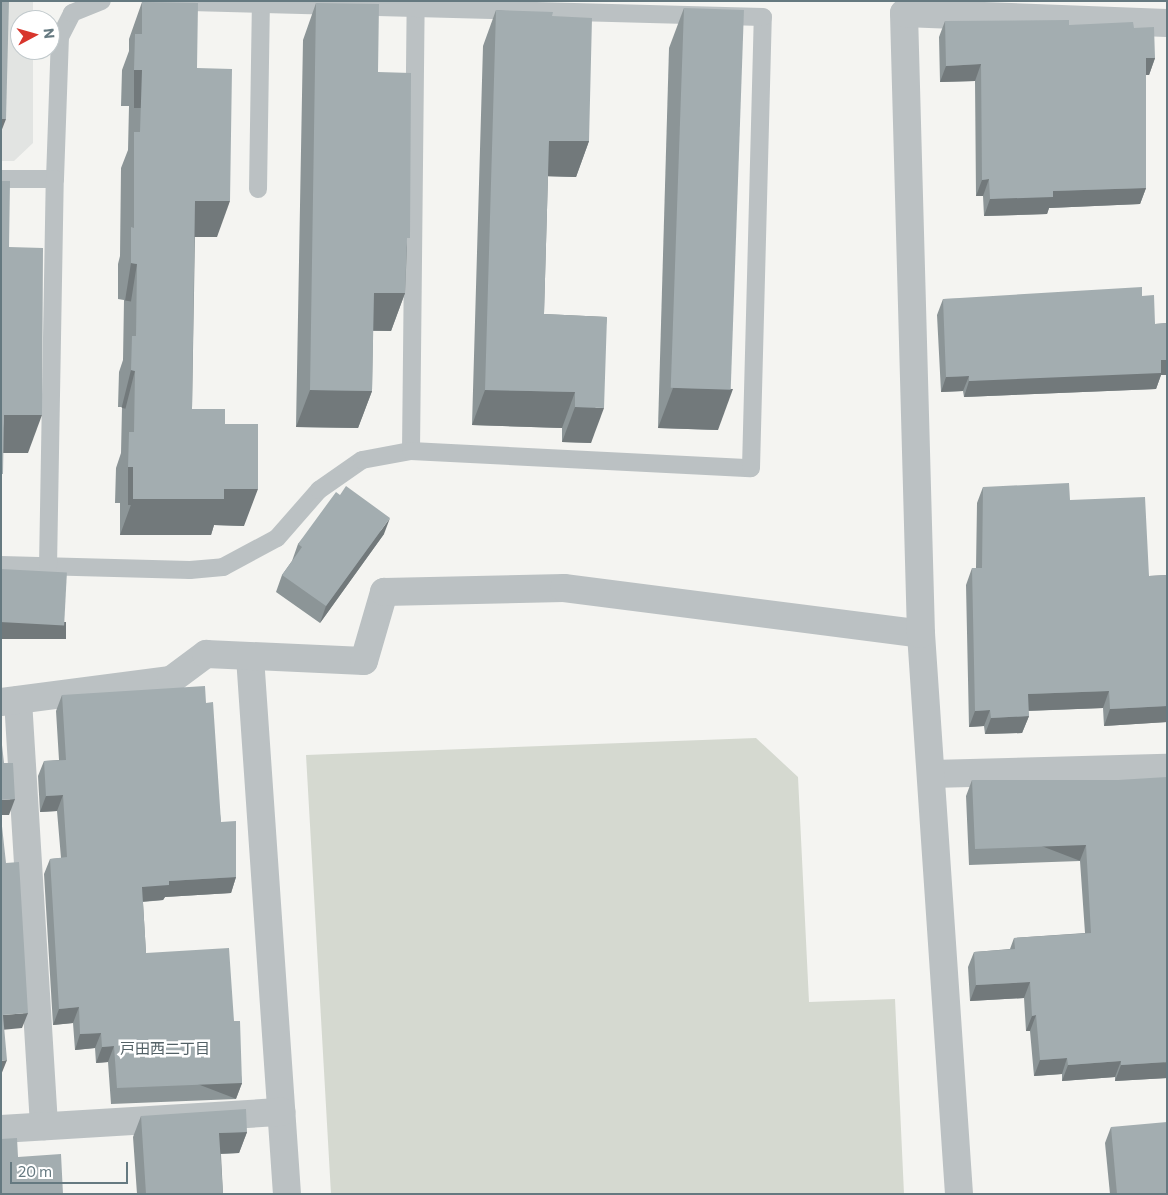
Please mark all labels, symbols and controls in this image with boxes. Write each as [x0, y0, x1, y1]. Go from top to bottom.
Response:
north arrow [10, 10, 60, 60]
text: N [40, 27, 58, 40]
district label: 戸田西二丁目 [120, 1040, 210, 1058]
scale bar [12, 1152, 130, 1184]
text: 20 m [18, 1162, 52, 1180]

